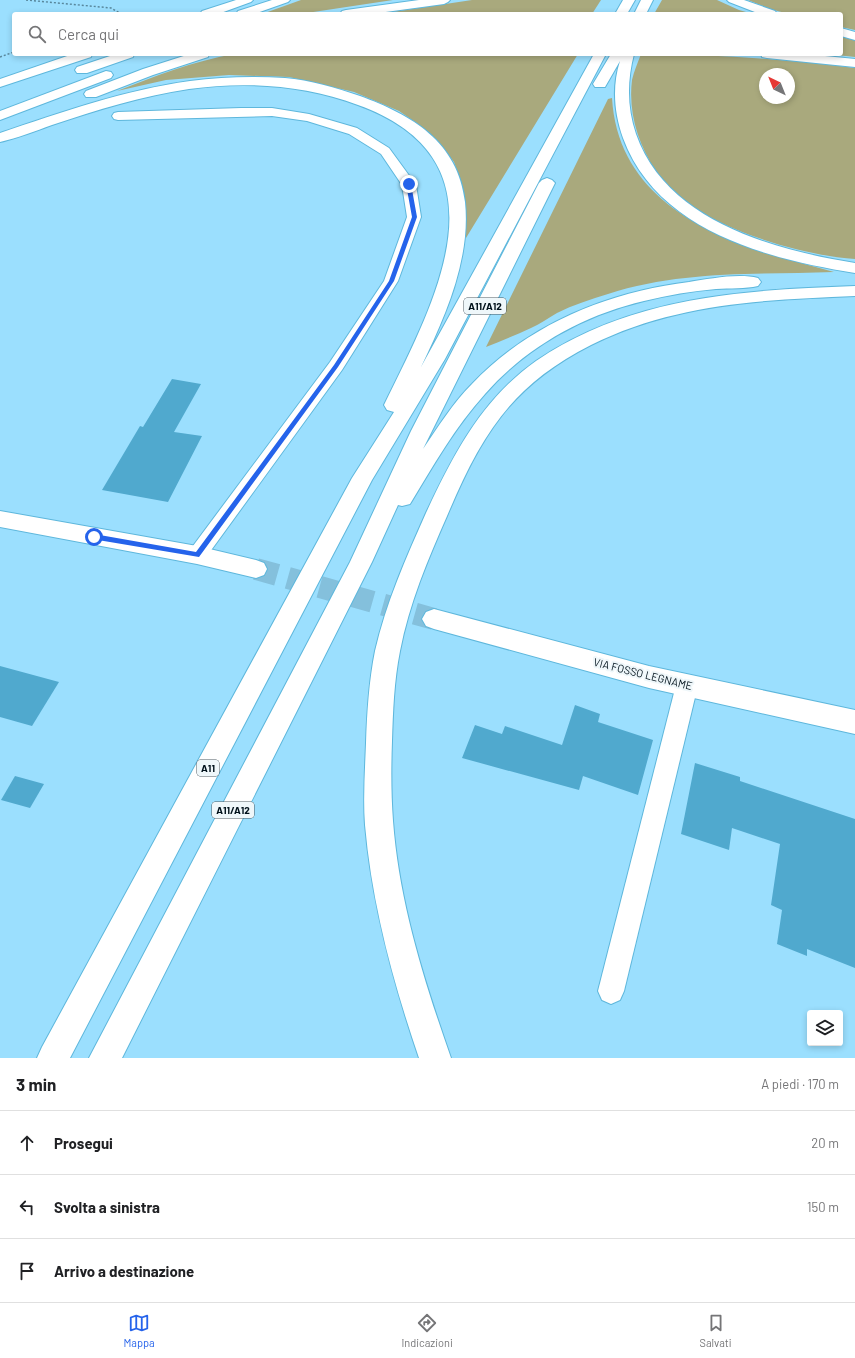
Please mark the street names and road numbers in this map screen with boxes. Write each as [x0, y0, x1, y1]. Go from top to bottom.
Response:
road number: A11/A12 [464, 298, 506, 314]
street label: VIA FOSSO LEGNAME [592, 655, 694, 692]
road number: A11 [197, 760, 219, 776]
road number: A11/A12 [212, 802, 254, 818]

